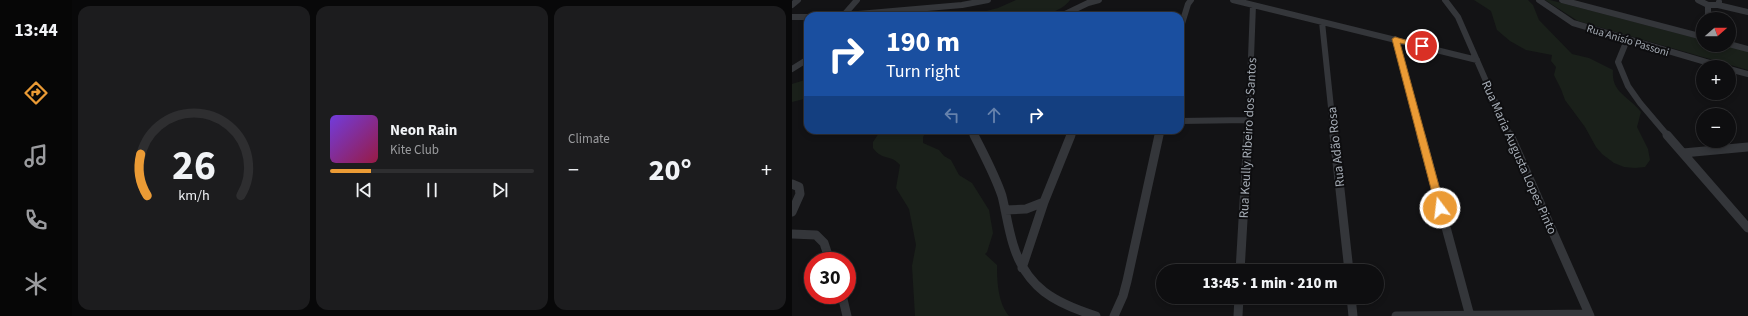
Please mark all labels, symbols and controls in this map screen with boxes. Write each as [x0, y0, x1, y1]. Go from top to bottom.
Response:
north arrow [1696, 12, 1736, 52]
map controls [1696, 12, 1736, 148]
text: 13:44 [14, 18, 58, 43]
street label: Rua Anisío Passoni [1585, 21, 1671, 60]
text: 190 m [886, 22, 960, 62]
icon: right [820, 28, 872, 80]
pin [1405, 29, 1439, 63]
icon: arrive [1411, 35, 1433, 57]
street label: Rua Keully Ribeiro dos Santos [1235, 57, 1261, 219]
text: Turn right [886, 59, 960, 84]
button: + [1696, 60, 1736, 100]
street label: Rua Maria Augusta Lopes Pinto [1477, 78, 1561, 237]
icon: directions [22, 79, 50, 107]
icon: left [941, 104, 963, 126]
icon: ahead [983, 104, 1005, 126]
icon: right [1025, 104, 1047, 126]
street label: Rua Adão Rosa [1323, 106, 1349, 188]
button: − [1696, 108, 1736, 148]
text: Neon Rain [390, 120, 457, 141]
text: Climate [568, 130, 610, 148]
text: 26 [172, 136, 216, 196]
text: Kite Club [390, 141, 439, 159]
icon: music [22, 142, 50, 170]
text: 20° [648, 149, 692, 192]
text: − [568, 154, 579, 186]
text: + [761, 154, 772, 186]
icon: previous [353, 179, 375, 201]
icon: pause [421, 179, 443, 201]
icon: next [489, 179, 511, 201]
text: km/h [178, 185, 210, 206]
position arrow [1419, 187, 1461, 229]
icon: phone [22, 206, 50, 234]
speed limit sign: 30 [804, 252, 856, 304]
icon: climate [22, 270, 50, 298]
text: 13:45 · 1 min · 210 m [1203, 273, 1337, 294]

